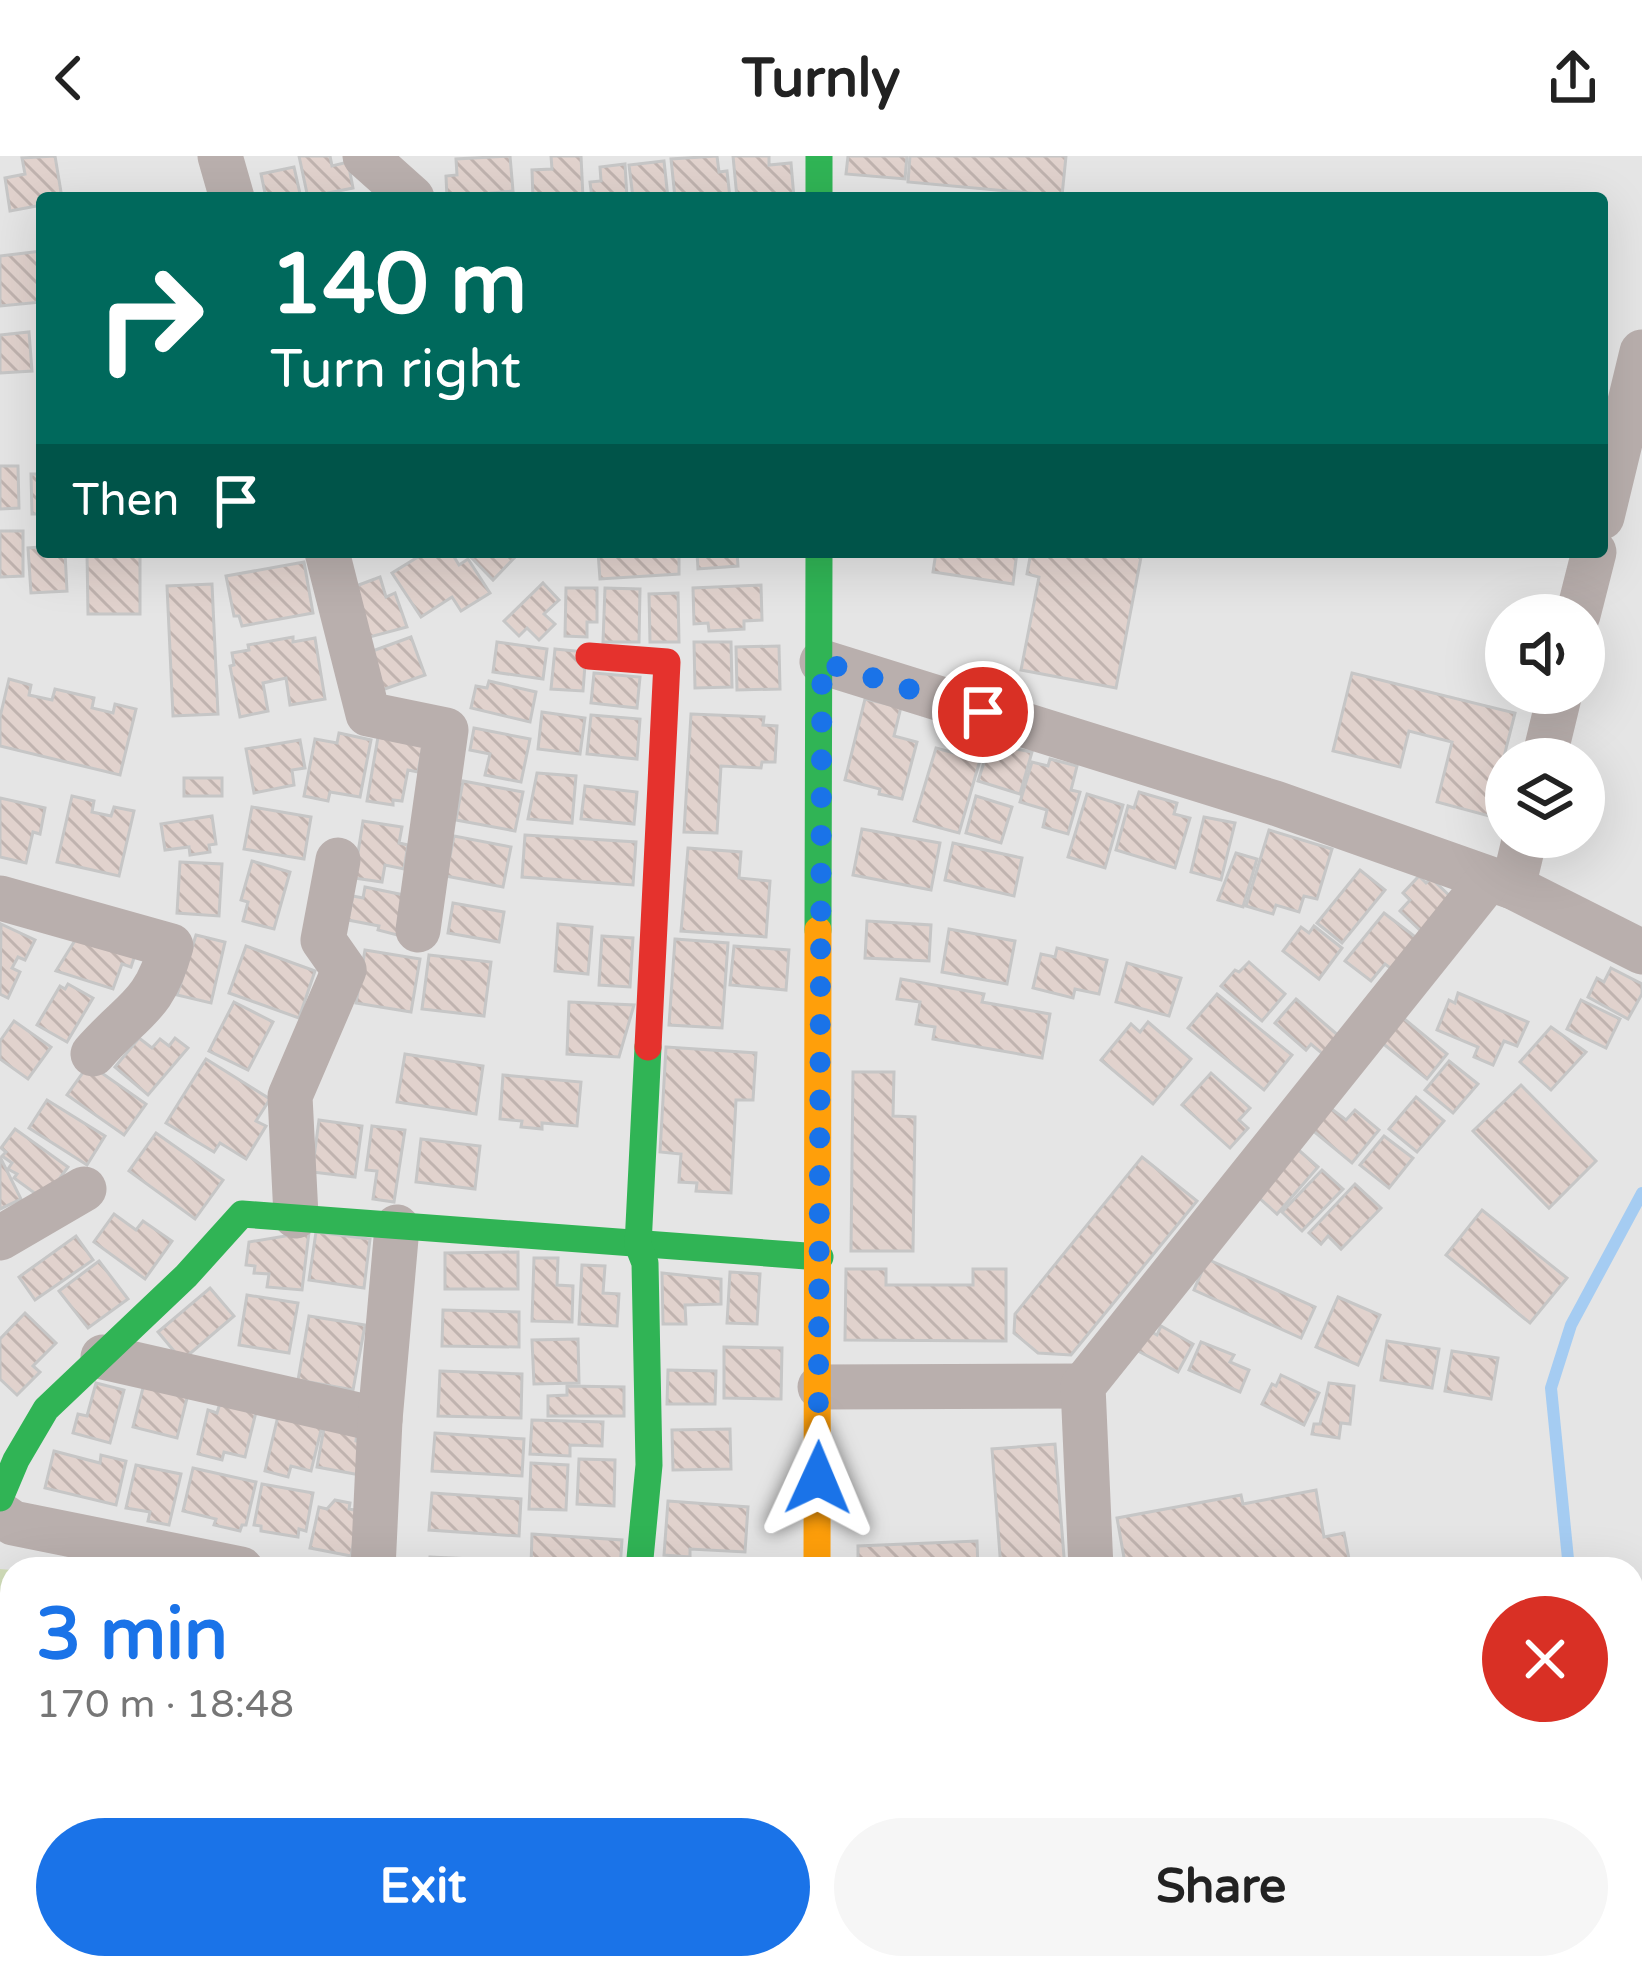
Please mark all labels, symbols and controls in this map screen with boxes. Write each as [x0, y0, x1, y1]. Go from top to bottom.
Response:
icon: back [36, 45, 102, 111]
icon: share [1540, 45, 1606, 111]
text: Turnly [742, 46, 900, 111]
text: 140 m [270, 235, 527, 336]
icon: right [72, 240, 228, 396]
text: Turn right [270, 337, 521, 402]
icon: arrive [203, 468, 269, 534]
text: Then [72, 474, 179, 528]
map controls [1485, 594, 1605, 858]
button: sound [1485, 594, 1605, 714]
pin [932, 661, 1034, 763]
icon: arrive [950, 679, 1016, 745]
button: layers [1485, 738, 1605, 858]
position arrow [755, 1415, 881, 1541]
text: 3 min [36, 1592, 228, 1679]
button: close [1482, 1596, 1608, 1722]
text: 170 m · 18:48 [36, 1681, 294, 1728]
button: Exit [36, 1818, 810, 1956]
button: Share [834, 1818, 1608, 1956]

